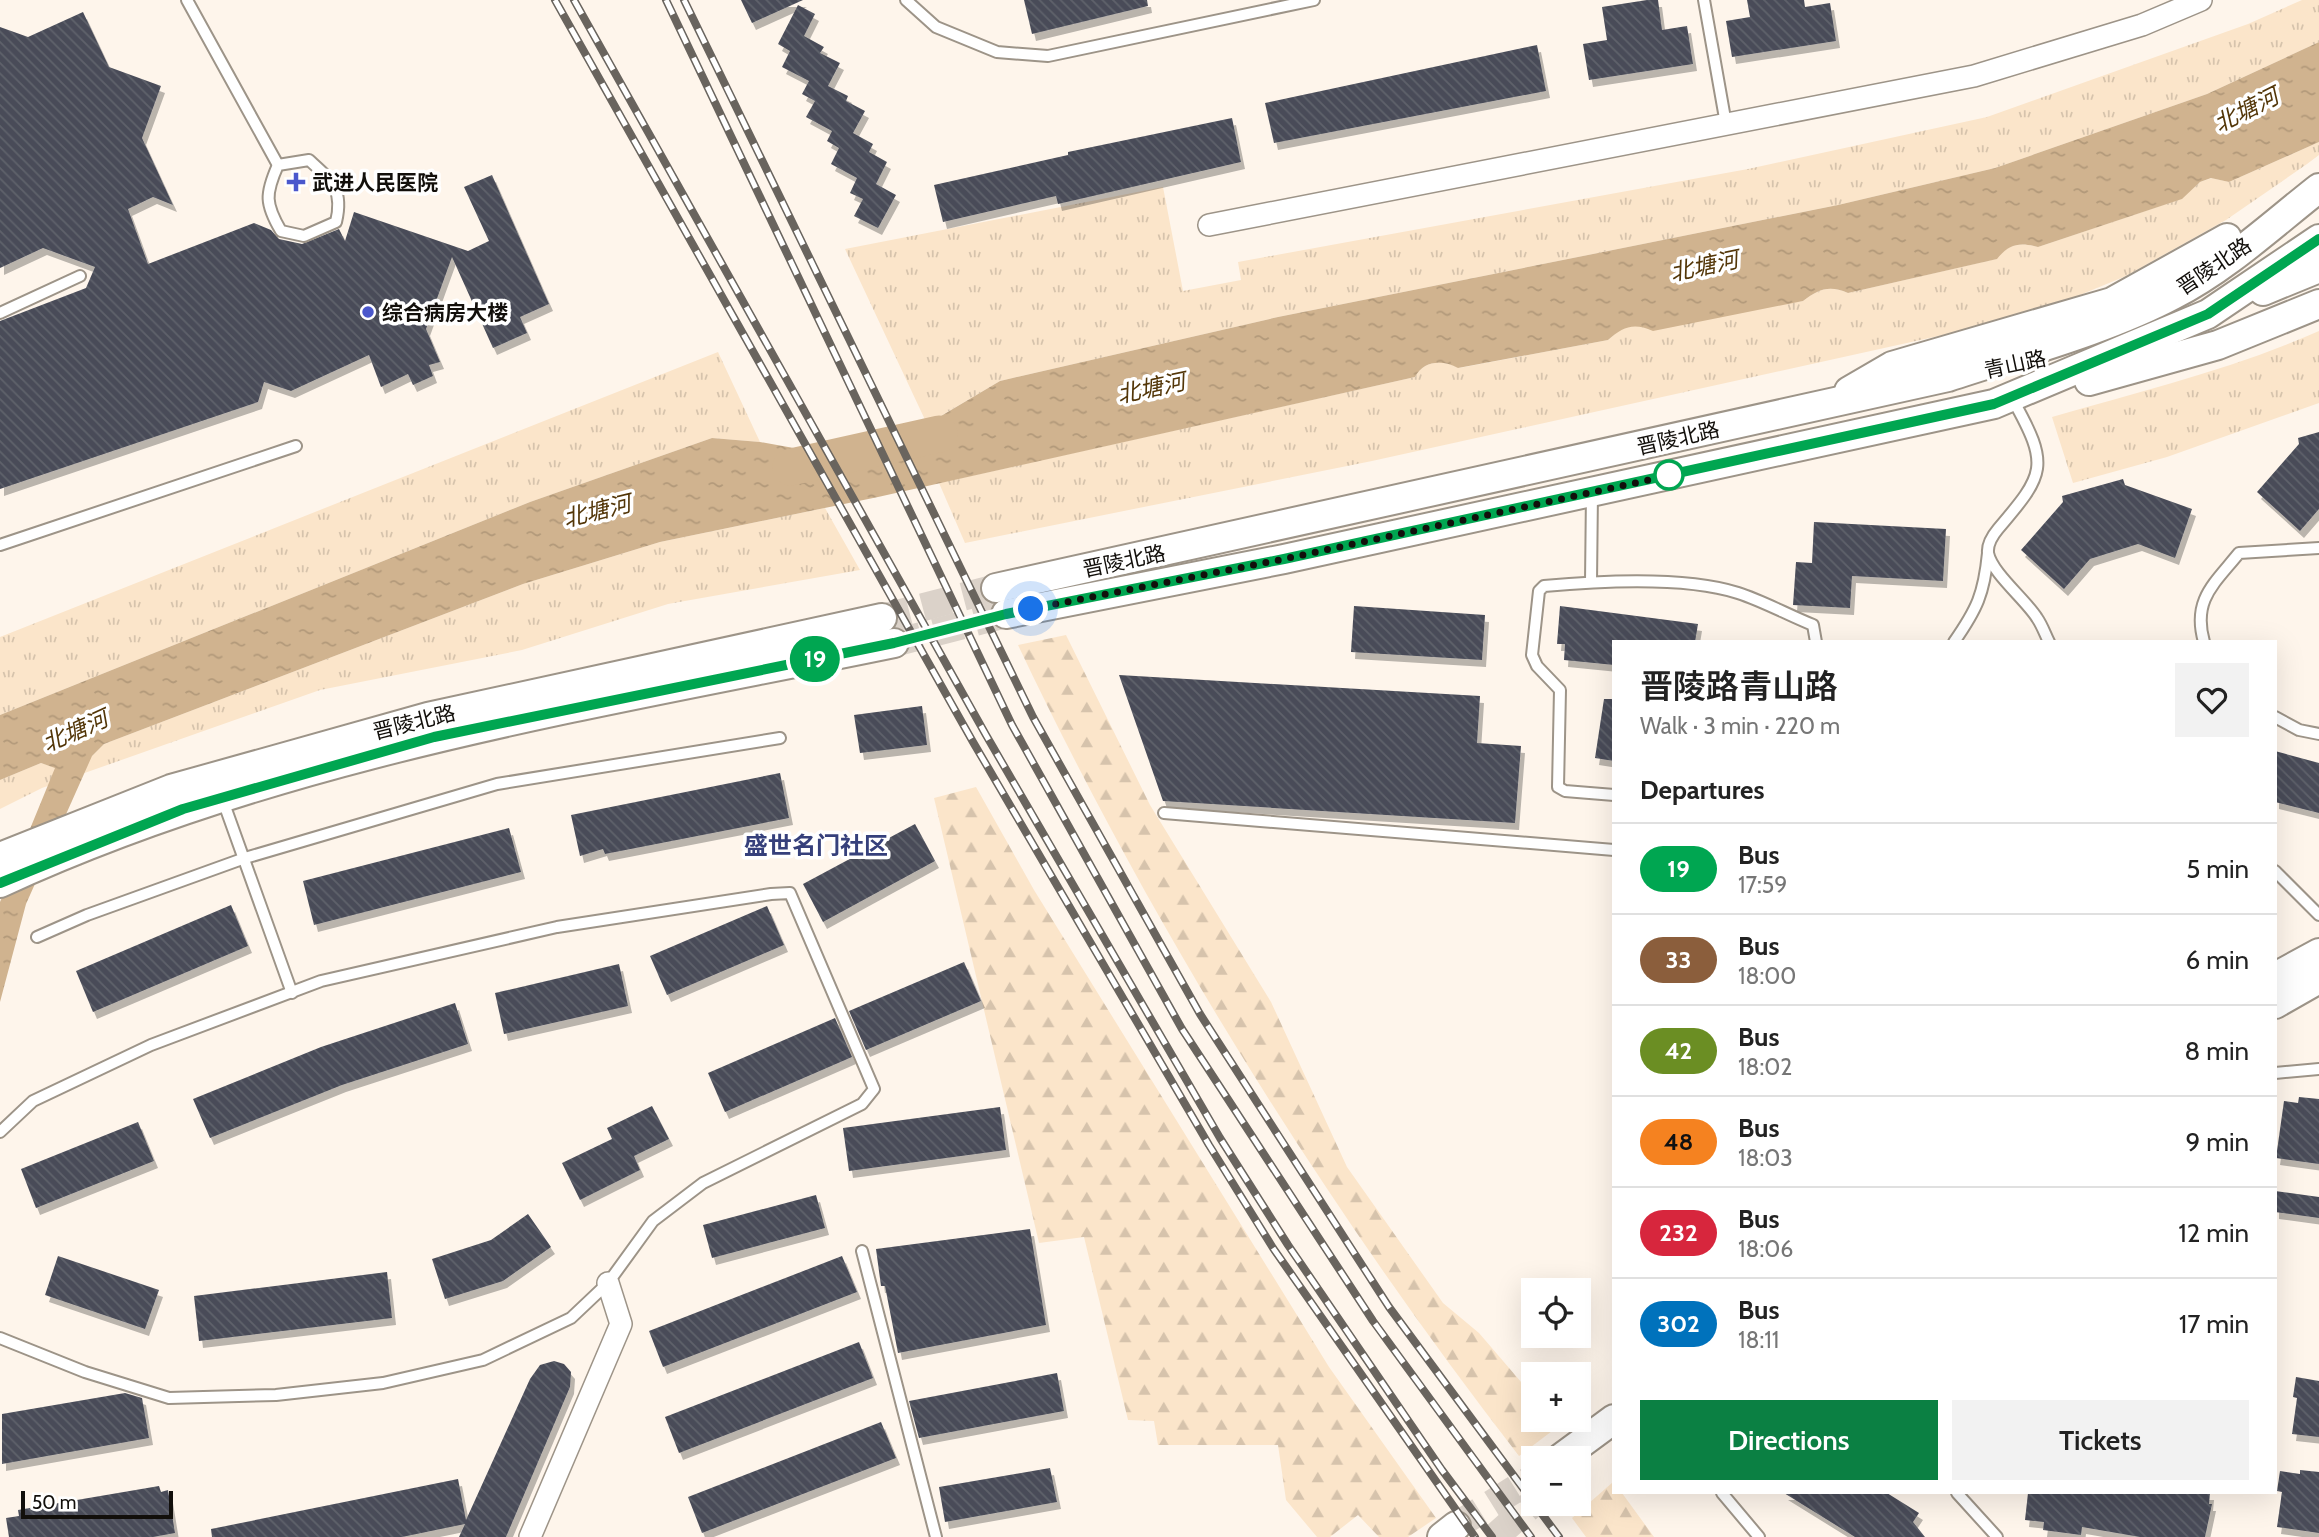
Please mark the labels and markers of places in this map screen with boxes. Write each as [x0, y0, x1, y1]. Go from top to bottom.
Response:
place label: 武进人民医院 [312, 170, 438, 195]
marker: 武进人民医院 [286, 172, 306, 192]
place label: 综合病房大楼 [382, 300, 508, 325]
marker: 综合病房大楼 [360, 304, 376, 320]
unlabelled marker [1654, 460, 1684, 490]

